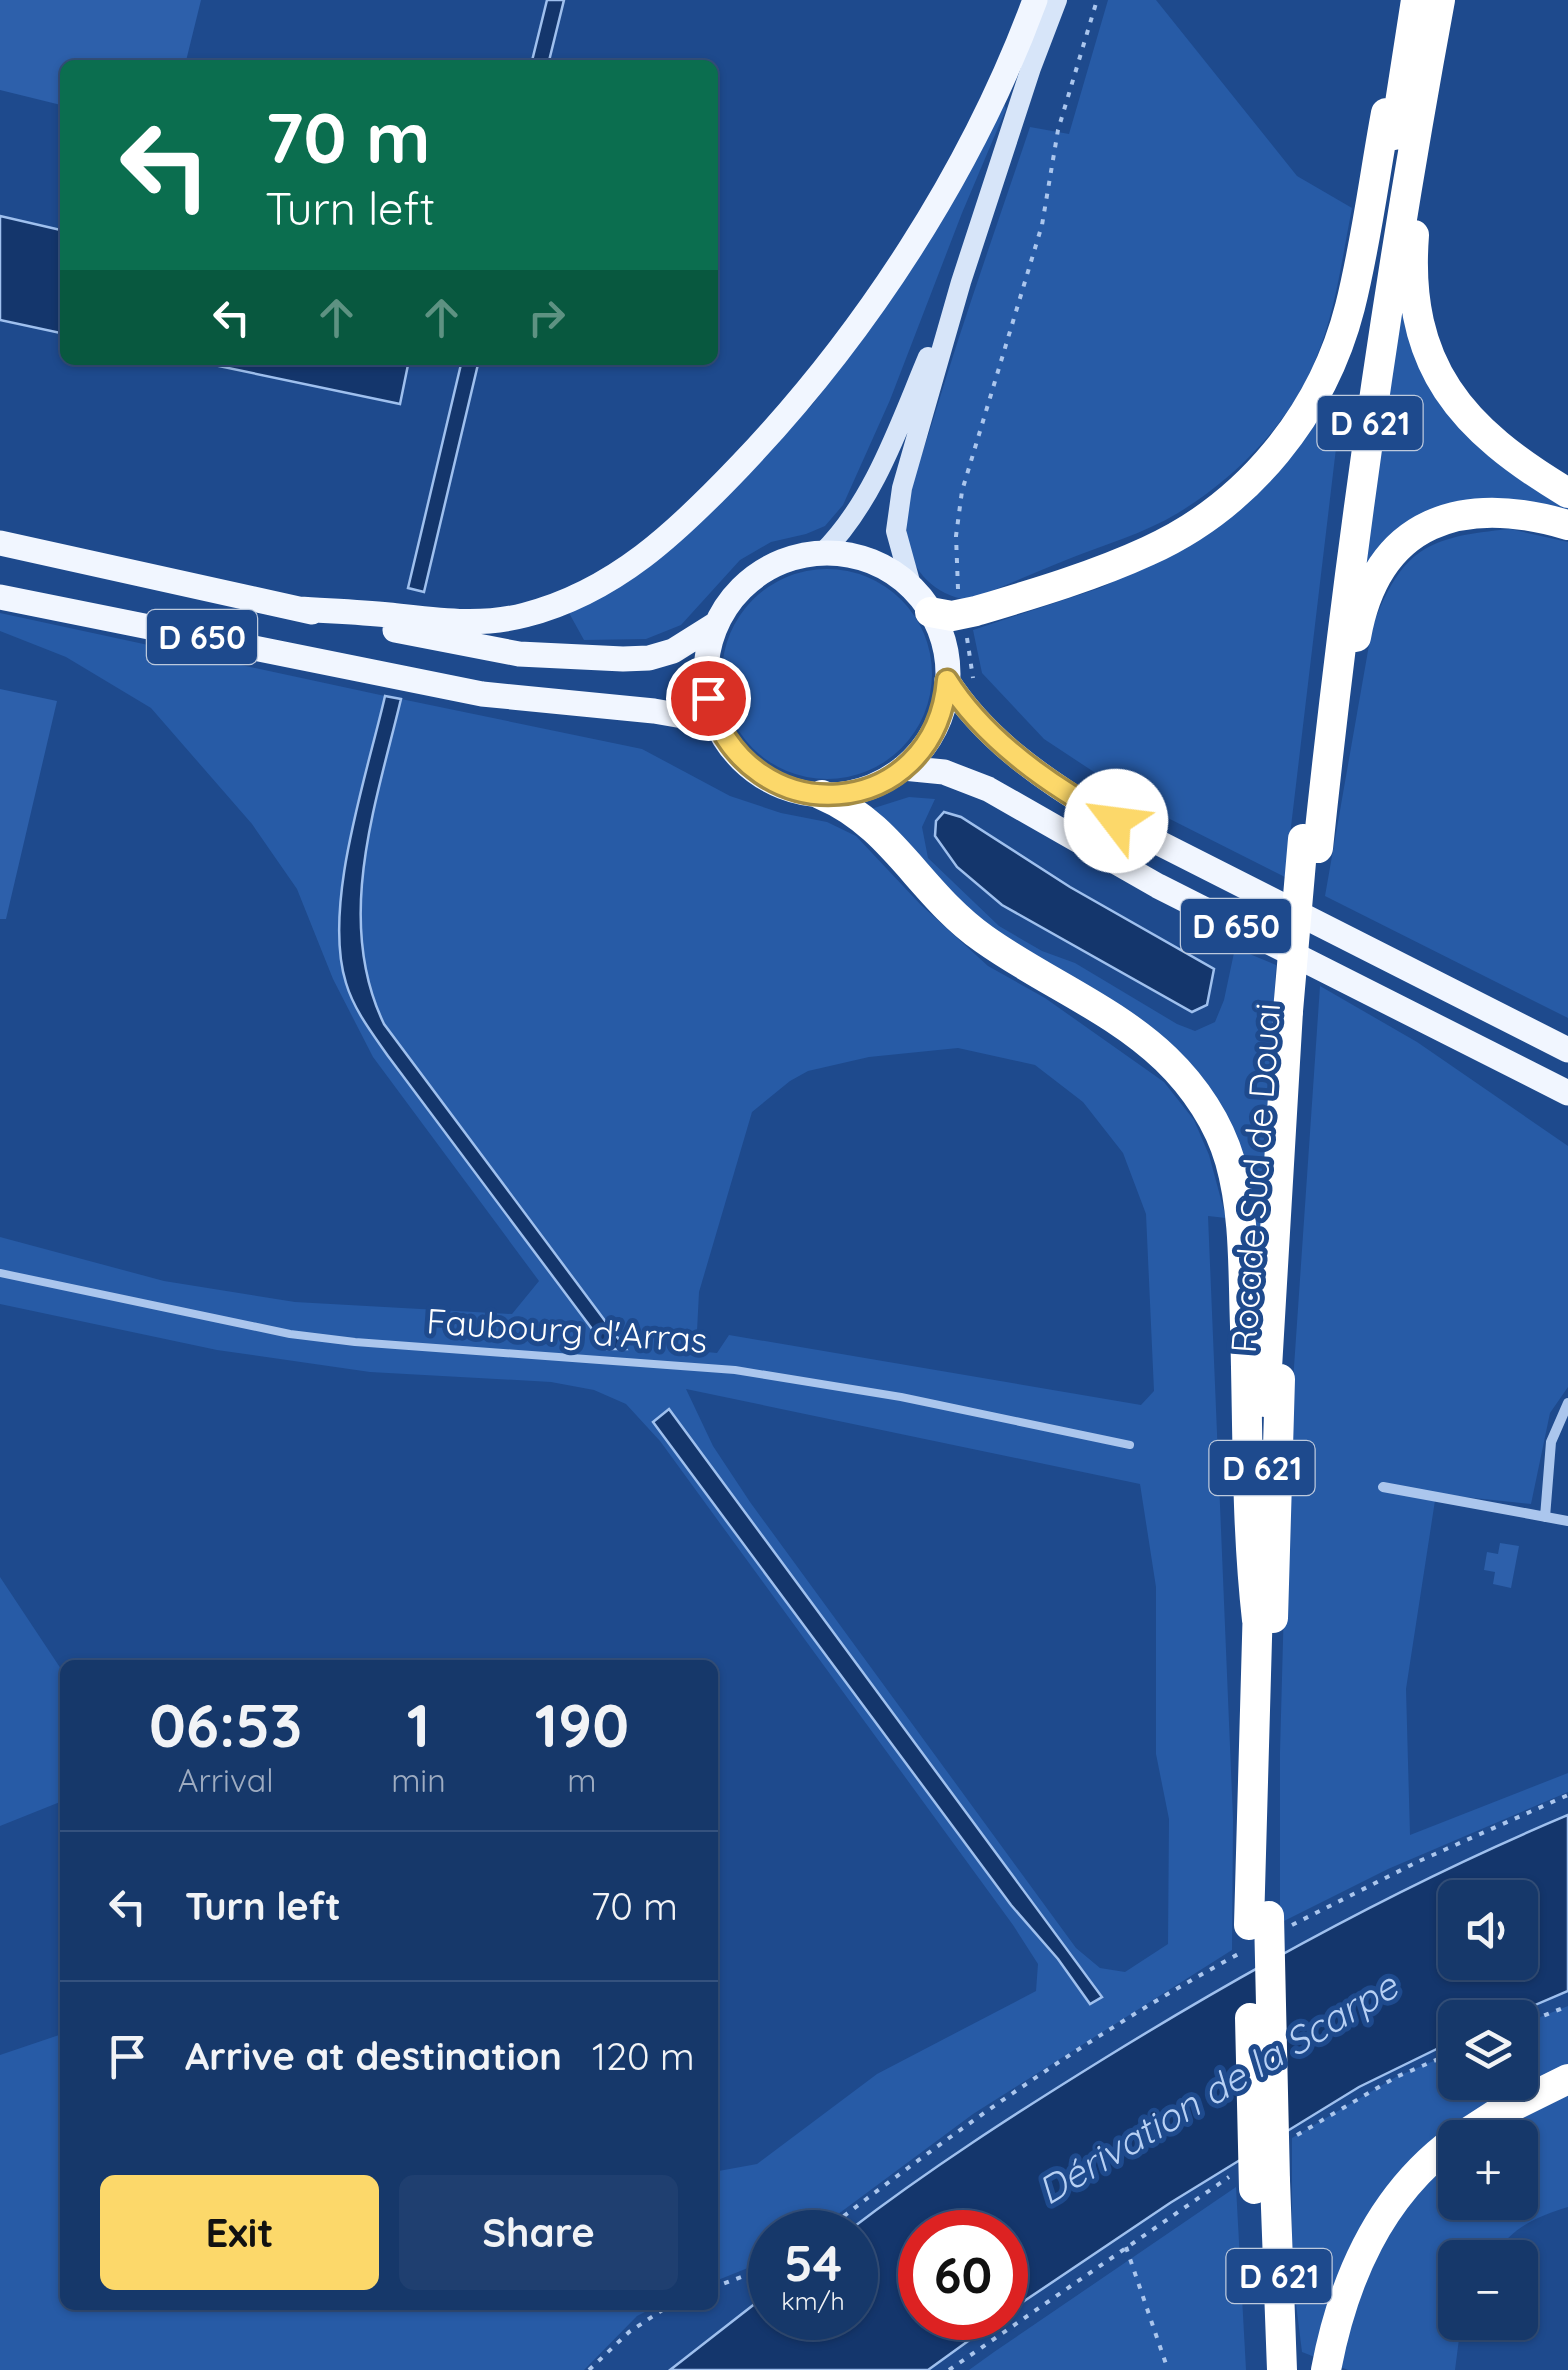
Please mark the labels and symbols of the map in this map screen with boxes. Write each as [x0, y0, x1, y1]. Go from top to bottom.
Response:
road number: D 621 [1318, 396, 1422, 450]
road number: D 650 [147, 610, 257, 664]
pin [666, 656, 751, 741]
position arrow [1064, 769, 1168, 873]
road number: D 650 [1181, 899, 1291, 953]
street label: Rocade Sud de Douai [1221, 1002, 1289, 1354]
street label: Faubourg d'Arras [425, 1298, 709, 1362]
road number: D 621 [1210, 1441, 1314, 1495]
water label: Dérivation de la Scarpe [1028, 1961, 1407, 2215]
speed limit sign: 60 [898, 2210, 1028, 2340]
road number: D 621 [1226, 2249, 1332, 2303]

